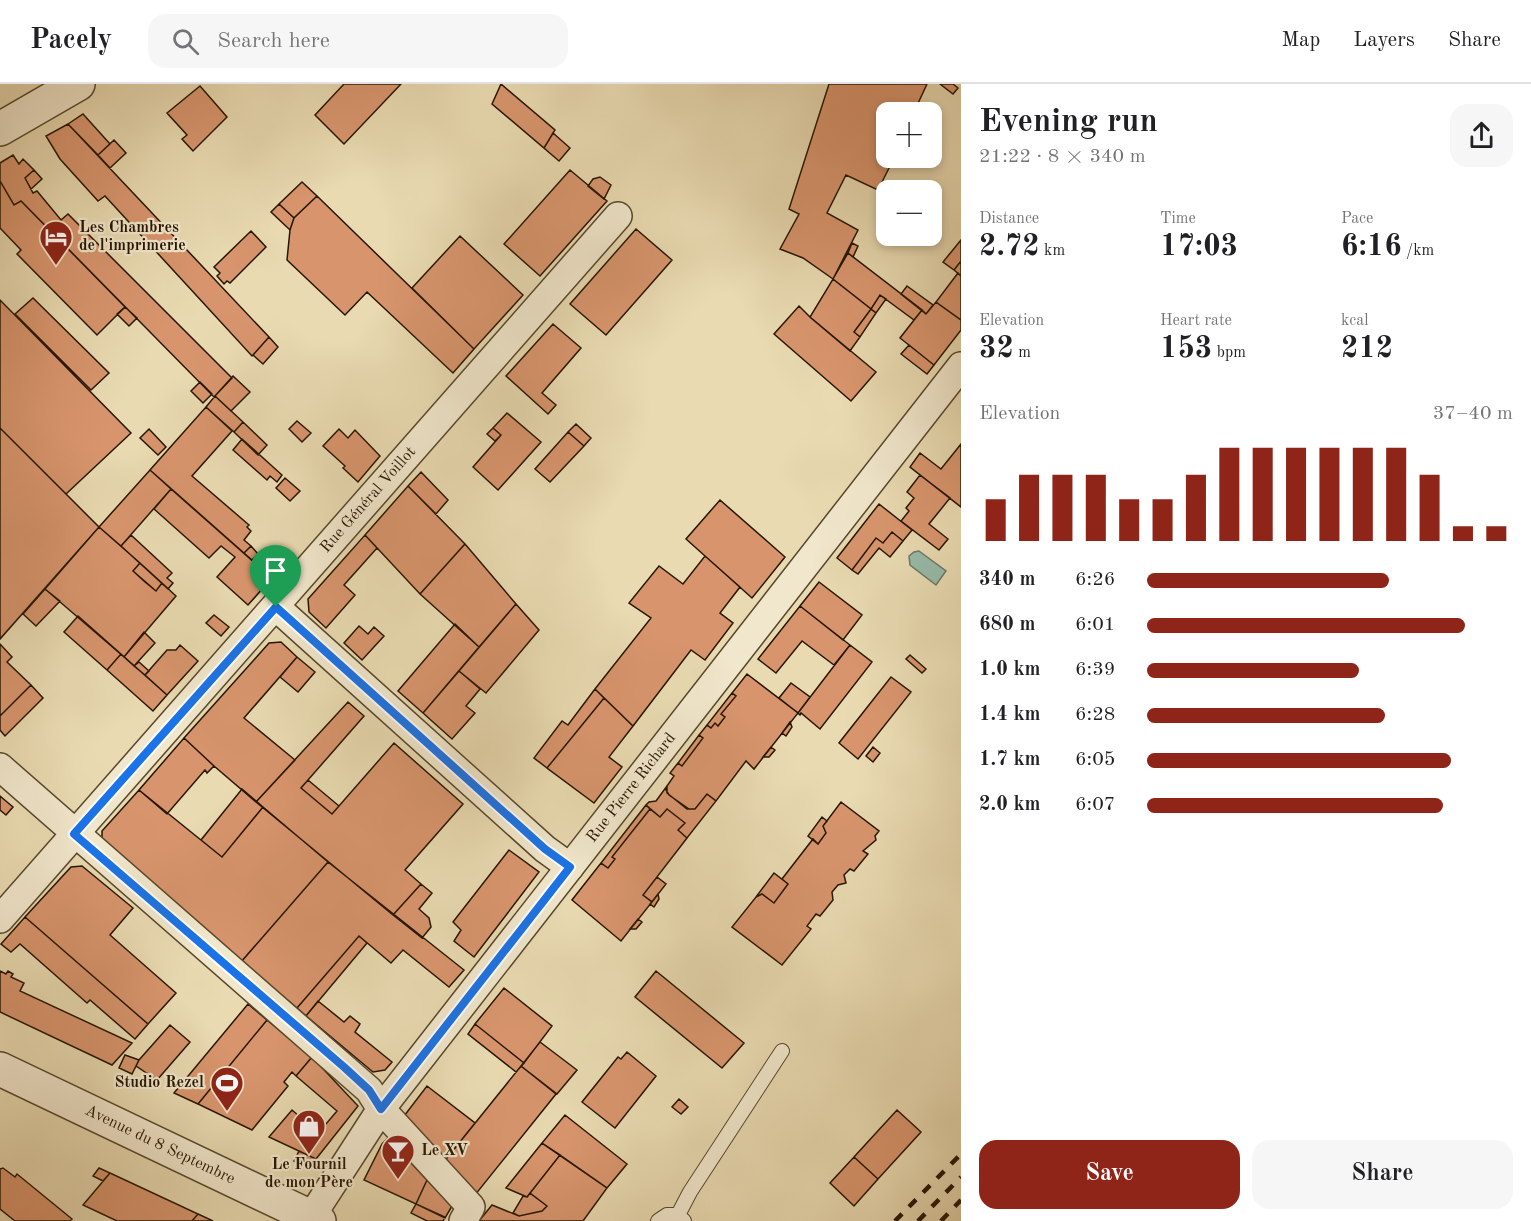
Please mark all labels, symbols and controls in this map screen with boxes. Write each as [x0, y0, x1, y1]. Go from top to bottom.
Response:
search box [148, 14, 568, 68]
icon: search [169, 25, 202, 58]
text: Pacely [30, 27, 112, 55]
text: Search here [217, 30, 330, 52]
text: Map [1281, 30, 1320, 51]
text: Layers [1353, 30, 1415, 51]
text: Share [1448, 30, 1501, 51]
map controls [876, 102, 942, 246]
button: + [876, 102, 942, 168]
button: share [1450, 104, 1513, 167]
text: Evening run [979, 106, 1158, 139]
text: 21:22 · 8 × 340 m [979, 147, 1146, 167]
button: − [876, 180, 942, 246]
text: Distance [979, 211, 1039, 227]
text: Time [1160, 211, 1196, 227]
text: Pace [1341, 211, 1373, 227]
hotel icon: Les Chambres de l'imprimerie [38, 219, 74, 266]
place label: Les Chambres de l'imprimerie [79, 220, 186, 254]
text: 2.72 [979, 232, 1040, 262]
text: 17:03 [1160, 232, 1238, 262]
text: 6:16 [1341, 232, 1402, 262]
text: km [1040, 243, 1065, 259]
text: /km [1402, 243, 1434, 259]
text: Elevation [979, 313, 1044, 329]
text: Heart rate [1160, 313, 1232, 329]
text: kcal [1341, 313, 1369, 329]
text: 32 [979, 334, 1014, 364]
text: 153 [1160, 334, 1212, 364]
text: 212 [1341, 334, 1393, 364]
text: m [1014, 345, 1031, 361]
text: bpm [1212, 345, 1246, 361]
text: Elevation [979, 404, 1060, 424]
text: 37–40 m [1433, 404, 1513, 424]
street label: Rue Général Voillot [318, 444, 419, 556]
pin [250, 545, 301, 607]
icon: arrive [259, 554, 292, 587]
text: 340 m [979, 570, 1035, 590]
text: 6:26 [1075, 570, 1115, 590]
text: 680 m [979, 615, 1035, 635]
text: 6:01 [1075, 615, 1115, 635]
text: 1.0 km [979, 660, 1041, 680]
text: 6:39 [1075, 660, 1115, 680]
text: 1.4 km [979, 705, 1041, 725]
text: 6:28 [1075, 705, 1115, 725]
street label: Rue Pierre Richard [584, 730, 679, 846]
text: 1.7 km [979, 750, 1041, 770]
text: 6:05 [1075, 750, 1115, 770]
text: 2.0 km [979, 795, 1041, 815]
text: 6:07 [1075, 795, 1115, 815]
sports icon: Studio Rezel [209, 1065, 245, 1112]
place label: Studio Rezel [114, 1075, 204, 1091]
street label: Avenue du 8 Septembre [82, 1103, 237, 1188]
shop icon: Le Fournil de mon Père [291, 1108, 327, 1155]
bar icon: Le XV [380, 1133, 416, 1180]
button: Save [979, 1140, 1240, 1209]
button: Share [1252, 1140, 1513, 1209]
place label: Le XV [421, 1143, 468, 1159]
place label: Le Fournil de mon Père [265, 1157, 353, 1191]

